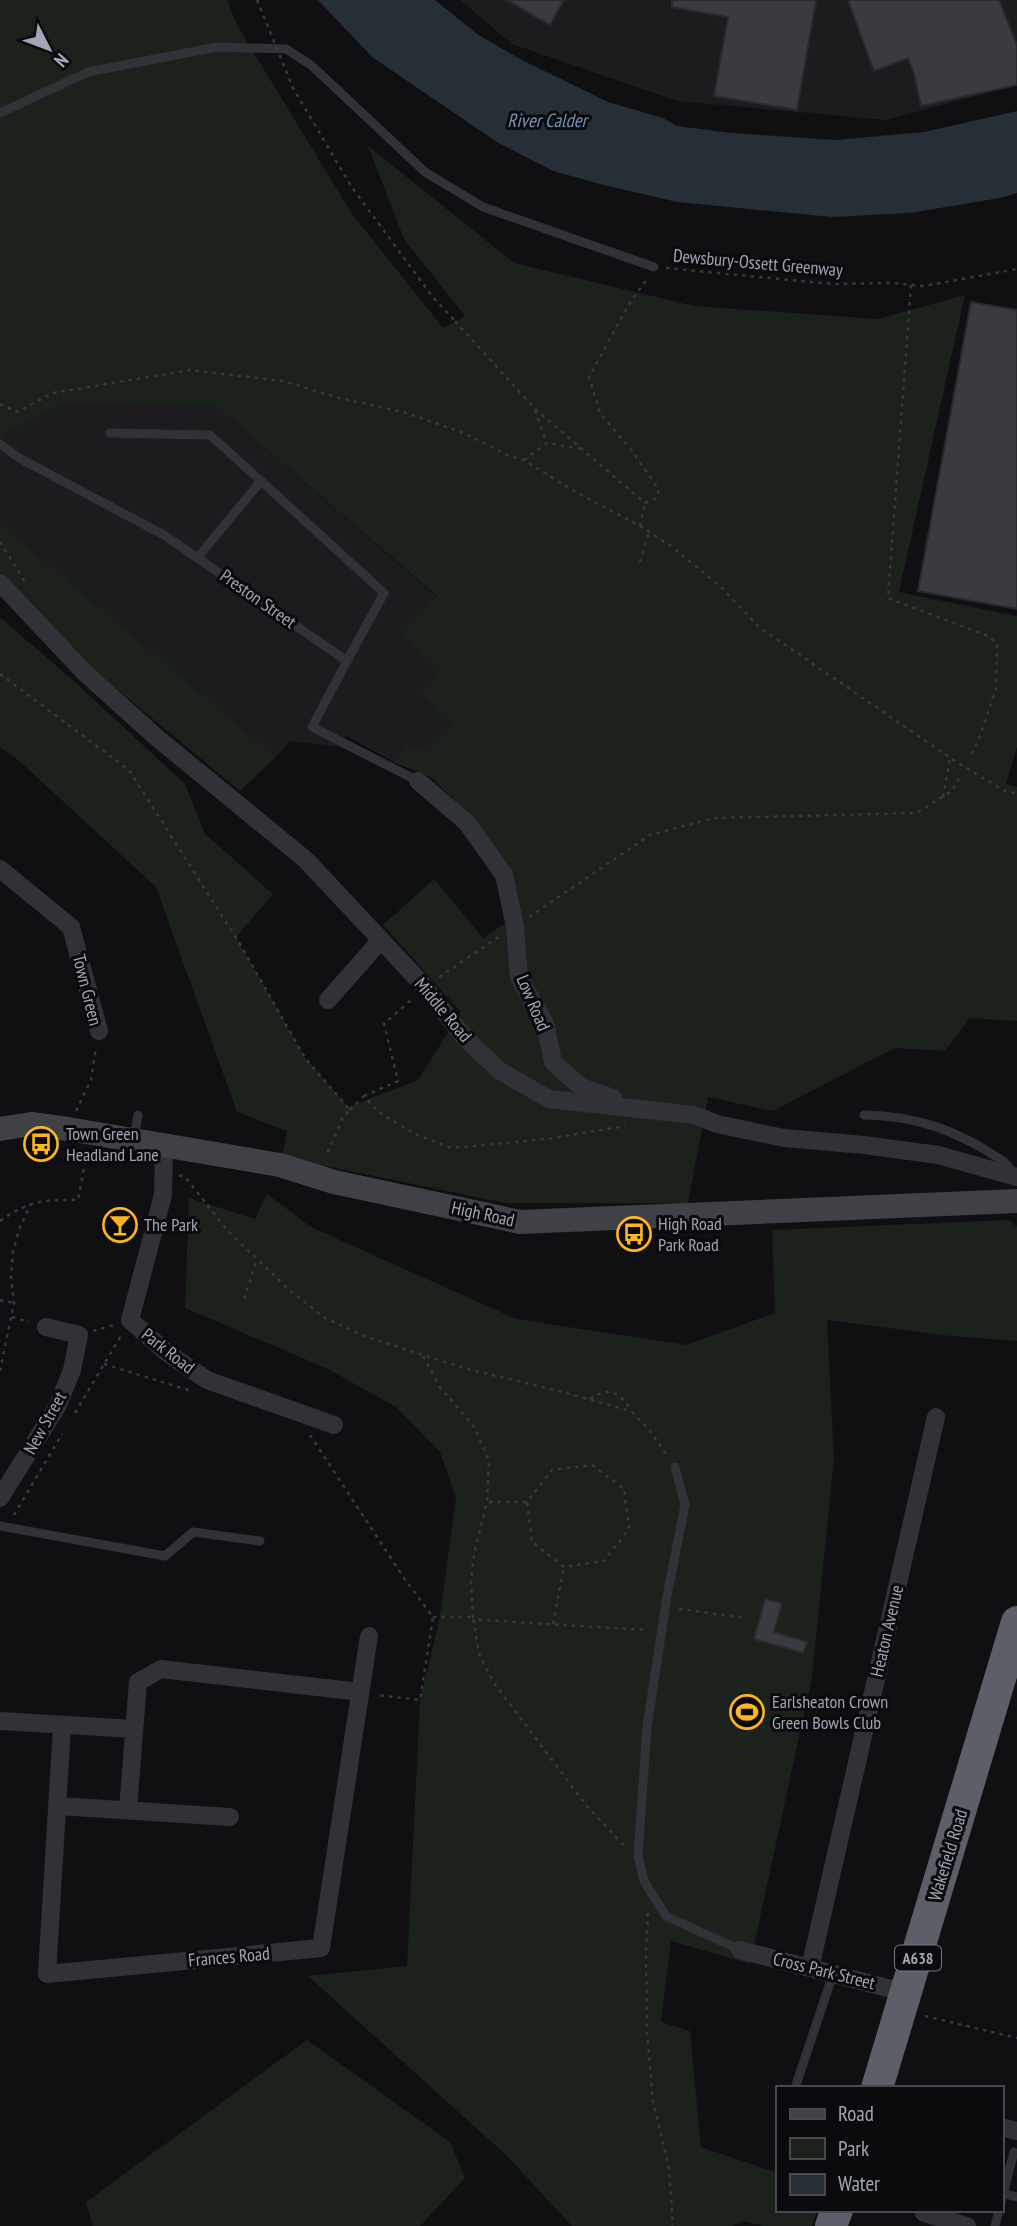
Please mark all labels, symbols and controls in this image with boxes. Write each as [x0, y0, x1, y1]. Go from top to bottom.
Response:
north arrow [14, 14, 84, 84]
text: N [49, 49, 74, 72]
water label: River Calder [507, 108, 590, 132]
street label: Dewsbury-Ossett Greenway [672, 244, 844, 281]
street label: Preston Street [216, 564, 301, 633]
street label: Town Green [68, 952, 107, 1028]
street label: Low Road [511, 971, 556, 1034]
street label: Middle Road [410, 973, 477, 1047]
place label: Town Green Headland Lane [66, 1122, 159, 1166]
bus stop icon: Town Green Headland Lane [22, 1125, 60, 1163]
street label: High Road [450, 1196, 517, 1231]
bar icon: The Park [101, 1206, 139, 1244]
place label: High Road Park Road [658, 1212, 722, 1256]
place label: The Park [144, 1213, 198, 1236]
bus stop icon: High Road Park Road [615, 1215, 653, 1253]
street label: Park Road [137, 1323, 199, 1378]
street label: New Street [18, 1387, 71, 1458]
street label: Heaton Avenue [865, 1583, 908, 1679]
place label: Earlsheaton Crown Green Bowls Club [772, 1690, 888, 1734]
sports icon: Earlsheaton Crown Green Bowls Club [728, 1693, 766, 1731]
street label: Wakefield Road [923, 1806, 972, 1904]
street label: Frances Road [187, 1941, 271, 1972]
road number: A638 [895, 1946, 941, 1970]
street label: Cross Park Street [771, 1947, 877, 1994]
legend [776, 2086, 1003, 2212]
text: Road [838, 2100, 874, 2127]
text: Park [838, 2135, 869, 2162]
text: Water [838, 2170, 880, 2197]

